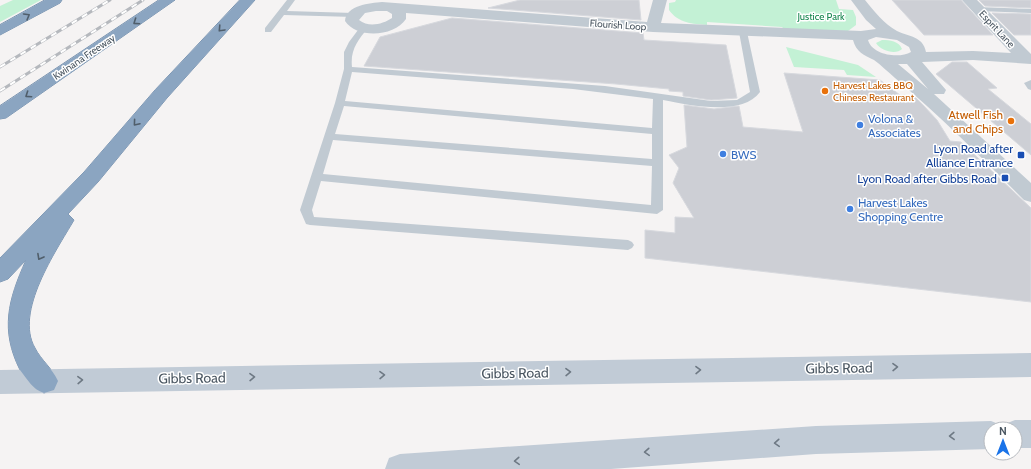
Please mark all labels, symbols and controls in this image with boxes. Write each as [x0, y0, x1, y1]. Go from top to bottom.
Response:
street label: Esprit Lane [976, 8, 1018, 50]
park label: Justice Park [796, 10, 845, 23]
one-way arrow [23, 13, 30, 20]
one-way arrow [133, 17, 140, 24]
street label: Flourish Loop [589, 17, 647, 33]
one-way arrow [219, 24, 226, 32]
street label: Kwinana Freeway [50, 31, 118, 83]
place label: Harvest Lakes BBQ Chinese Restaurant [833, 79, 915, 104]
marker: Harvest Lakes BBQ Chinese Restaurant [820, 86, 830, 96]
one-way arrow [25, 90, 32, 98]
place label: Atwell Fish and Chips [949, 107, 1003, 136]
place label: Volona & Associates [868, 111, 921, 140]
marker: Atwell Fish and Chips [1006, 116, 1016, 126]
one-way arrow [134, 119, 141, 126]
marker: Volona & Associates [855, 120, 865, 130]
place label: Lyon Road after Alliance Entrance [926, 141, 1013, 170]
place label: BWS [731, 147, 756, 162]
marker: BWS [718, 149, 728, 159]
marker: Lyon Road after Alliance Entrance [1016, 150, 1026, 160]
place label: Lyon Road after Gibbs Road [857, 171, 997, 186]
marker: Lyon Road after Gibbs Road [1000, 173, 1010, 183]
place label: Harvest Lakes Shopping Centre [858, 195, 943, 224]
marker: Harvest Lakes Shopping Centre [845, 204, 855, 214]
one-way arrow [38, 253, 45, 260]
street label: Gibbs Road [805, 358, 873, 378]
street label: Gibbs Road [481, 363, 549, 383]
one-way arrow [892, 363, 898, 371]
one-way arrow [695, 366, 701, 374]
street label: Gibbs Road [158, 368, 226, 388]
one-way arrow [565, 368, 571, 376]
one-way arrow [379, 371, 385, 379]
one-way arrow [249, 373, 255, 381]
one-way arrow [76, 375, 83, 384]
north arrow [983, 421, 1023, 461]
text: N [999, 424, 1007, 438]
one-way arrow [949, 432, 955, 440]
one-way arrow [774, 439, 780, 447]
one-way arrow [644, 447, 650, 456]
one-way arrow [514, 456, 520, 465]

